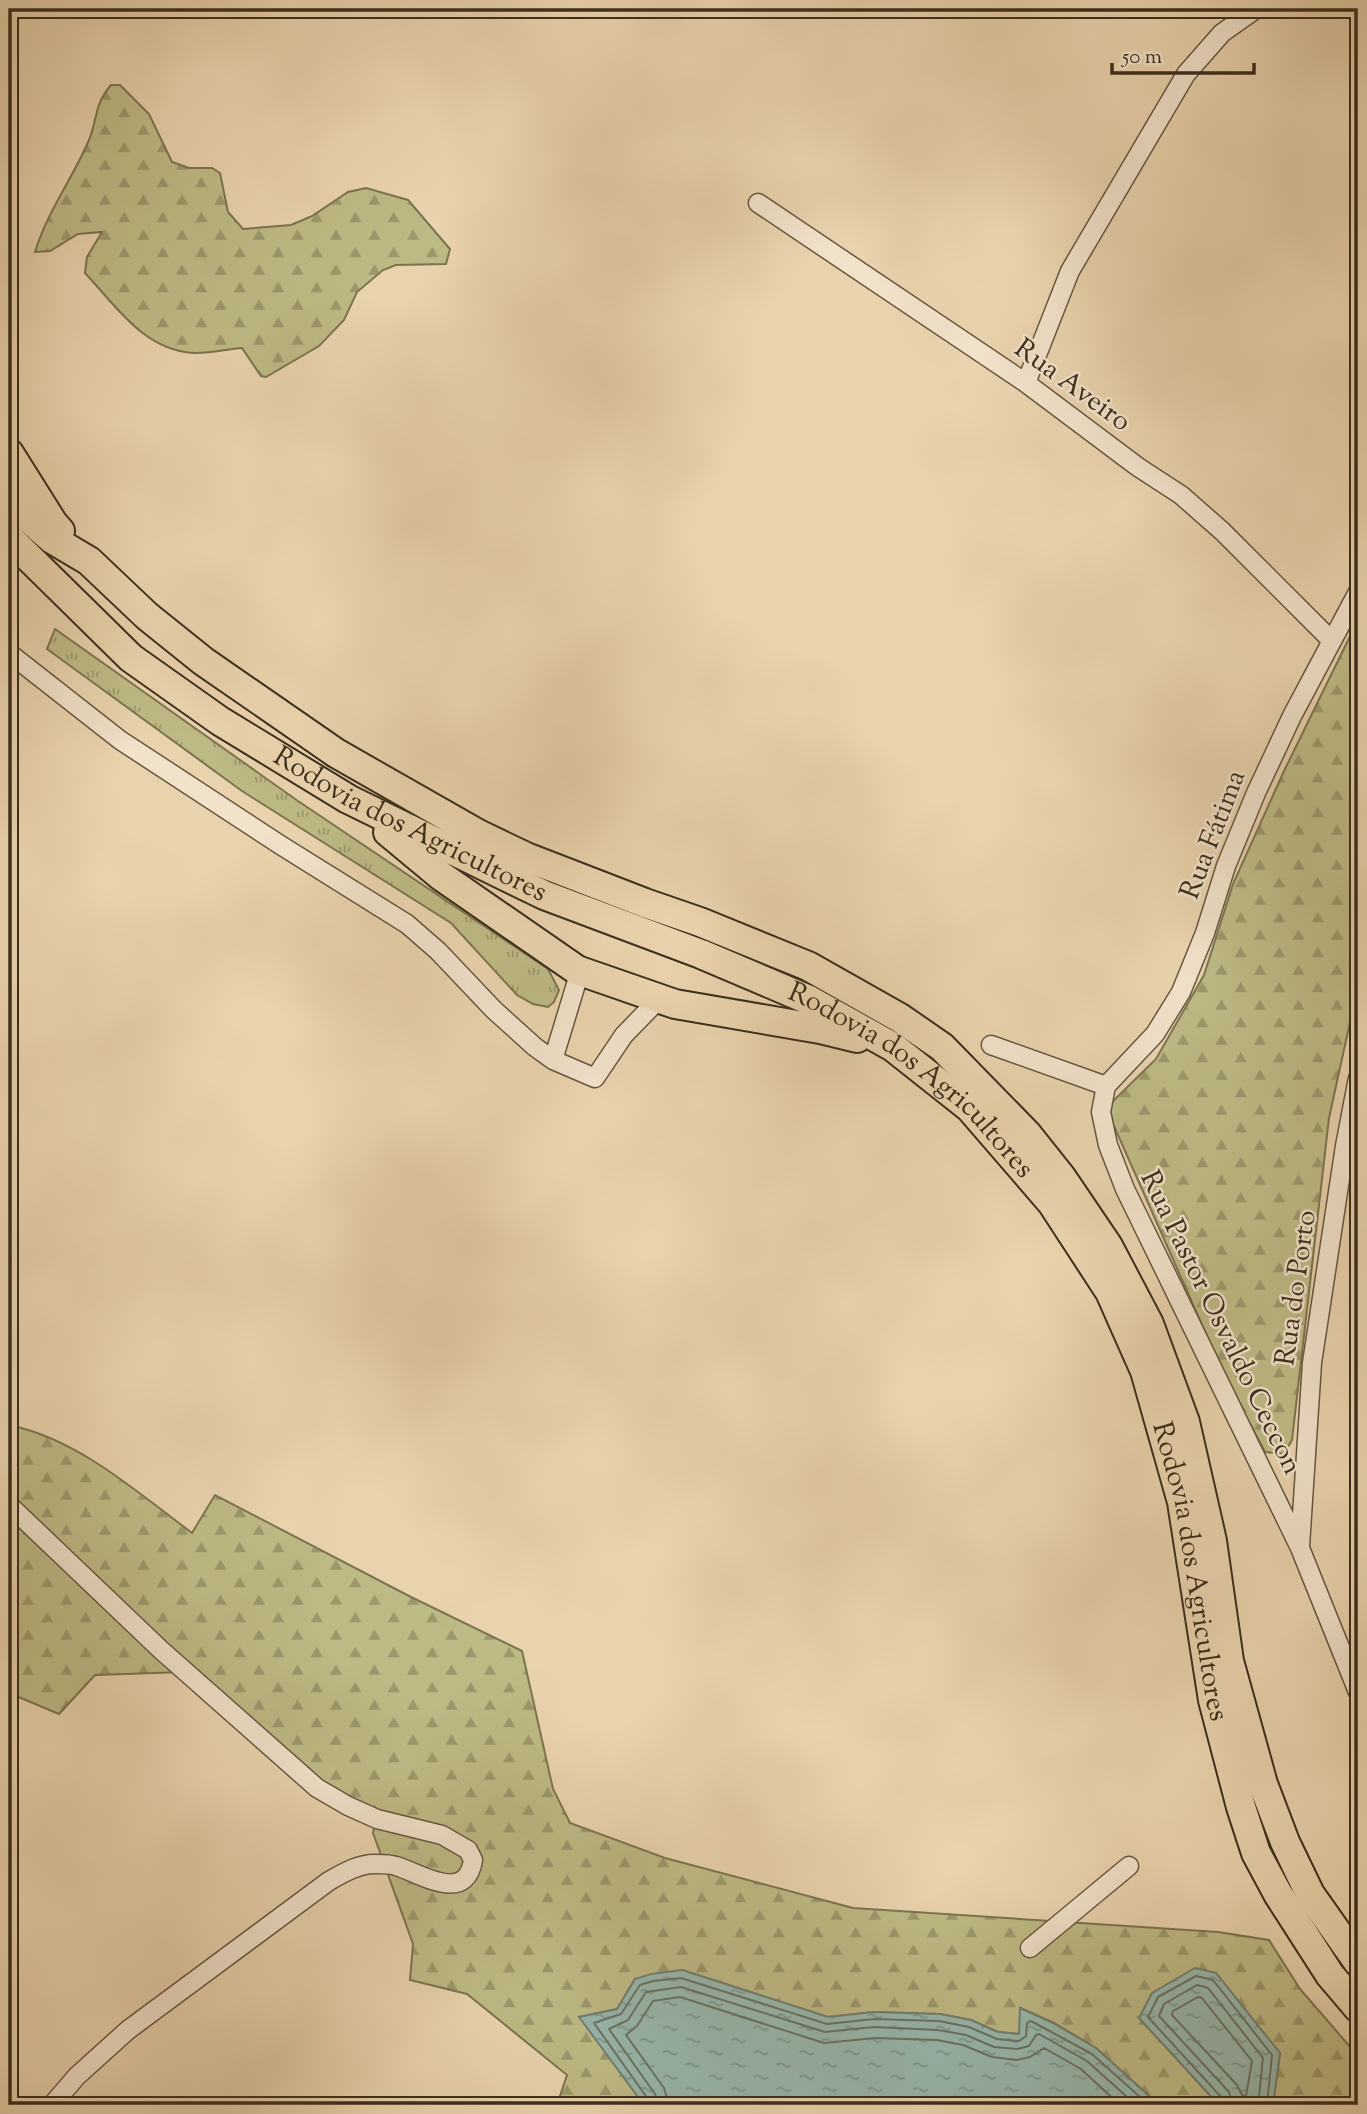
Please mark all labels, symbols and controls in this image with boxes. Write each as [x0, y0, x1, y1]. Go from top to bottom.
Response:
scale bar [1112, 32, 1253, 76]
text: 50 m [1121, 43, 1162, 73]
street label: Rua Aveiro [1005, 330, 1139, 442]
street label: Rodovia dos Agricultores [265, 738, 553, 913]
street label: Rua Fátima [1171, 764, 1257, 905]
street label: Rodovia dos Agricultores [781, 973, 1043, 1188]
street label: Rua Pastor Osvaldo Ceccon [1129, 1164, 1311, 1482]
street label: Rua do Porto [1266, 1208, 1328, 1368]
street label: Rodovia dos Agricultores [1140, 1417, 1238, 1726]

